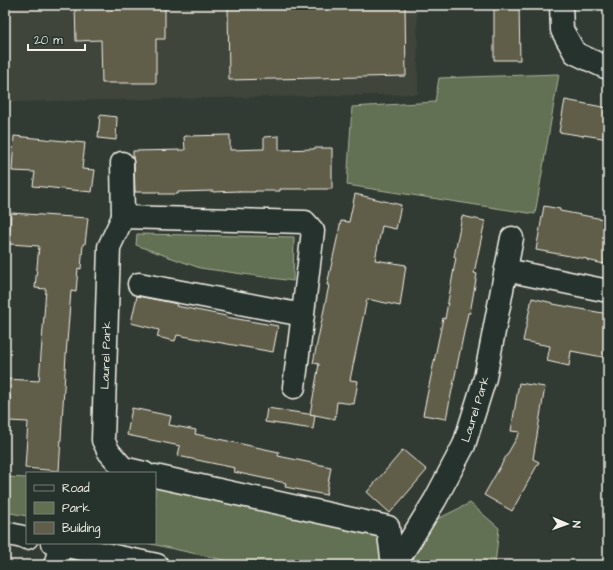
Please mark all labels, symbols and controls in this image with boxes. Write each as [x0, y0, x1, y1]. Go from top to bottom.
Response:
scale bar [28, 26, 85, 52]
text: 20 m [34, 32, 63, 49]
street label: Laurel Park [97, 320, 116, 390]
street label: Laurel Park [457, 374, 494, 444]
legend [26, 472, 156, 544]
text: Road [62, 480, 90, 497]
text: Park [62, 500, 90, 517]
north arrow [547, 504, 587, 544]
text: Building [62, 520, 100, 538]
text: N [569, 521, 584, 528]

